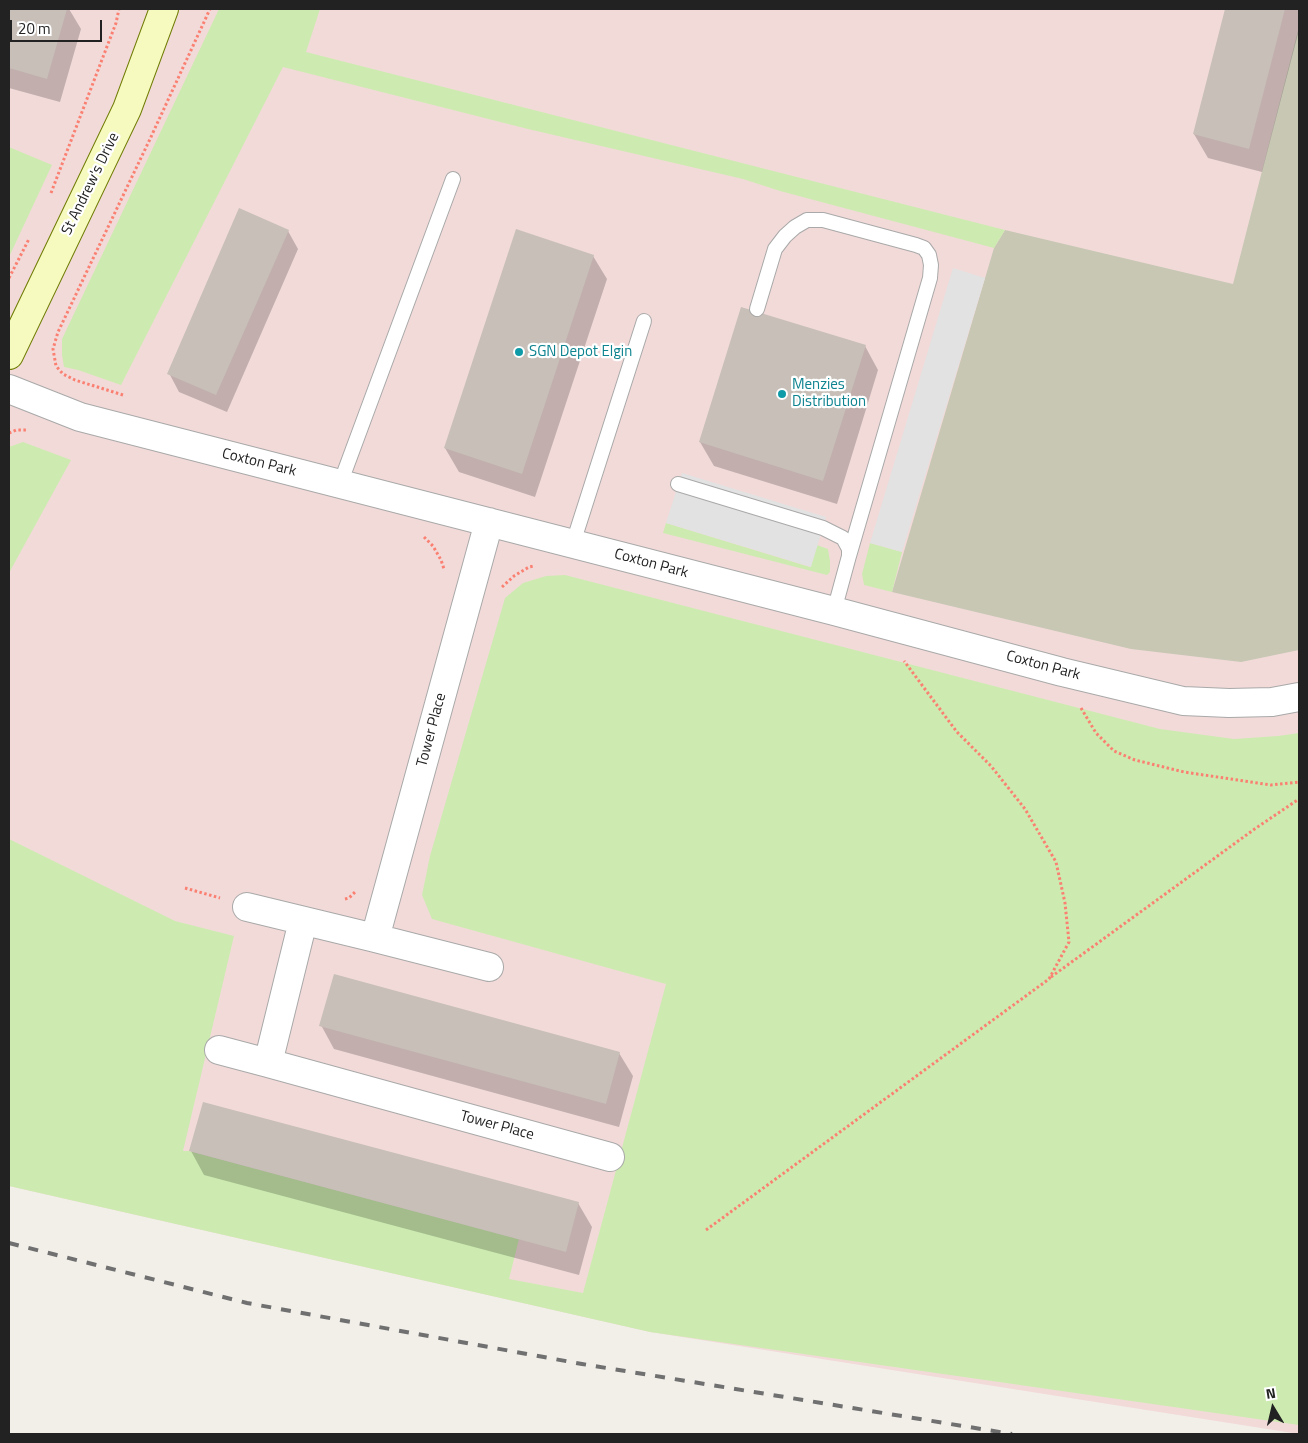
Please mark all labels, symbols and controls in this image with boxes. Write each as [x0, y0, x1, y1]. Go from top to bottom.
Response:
scale bar [12, 10, 105, 42]
text: 20 m [18, 17, 51, 40]
street label: St Andrew's Drive [58, 130, 124, 238]
place label: SGN Depot Elgin [529, 343, 632, 361]
marker: SGN Depot Elgin [513, 346, 525, 358]
place label: Menzies Distribution [792, 376, 866, 411]
marker: Menzies Distribution [776, 388, 788, 400]
street label: Coxton Park [220, 445, 298, 481]
street label: Coxton Park [612, 546, 690, 582]
street label: Coxton Park [1004, 648, 1082, 684]
street label: Tower Place [414, 691, 450, 769]
street label: Tower Place [458, 1108, 536, 1144]
text: N [1264, 1382, 1277, 1404]
north arrow [1248, 1383, 1298, 1433]

